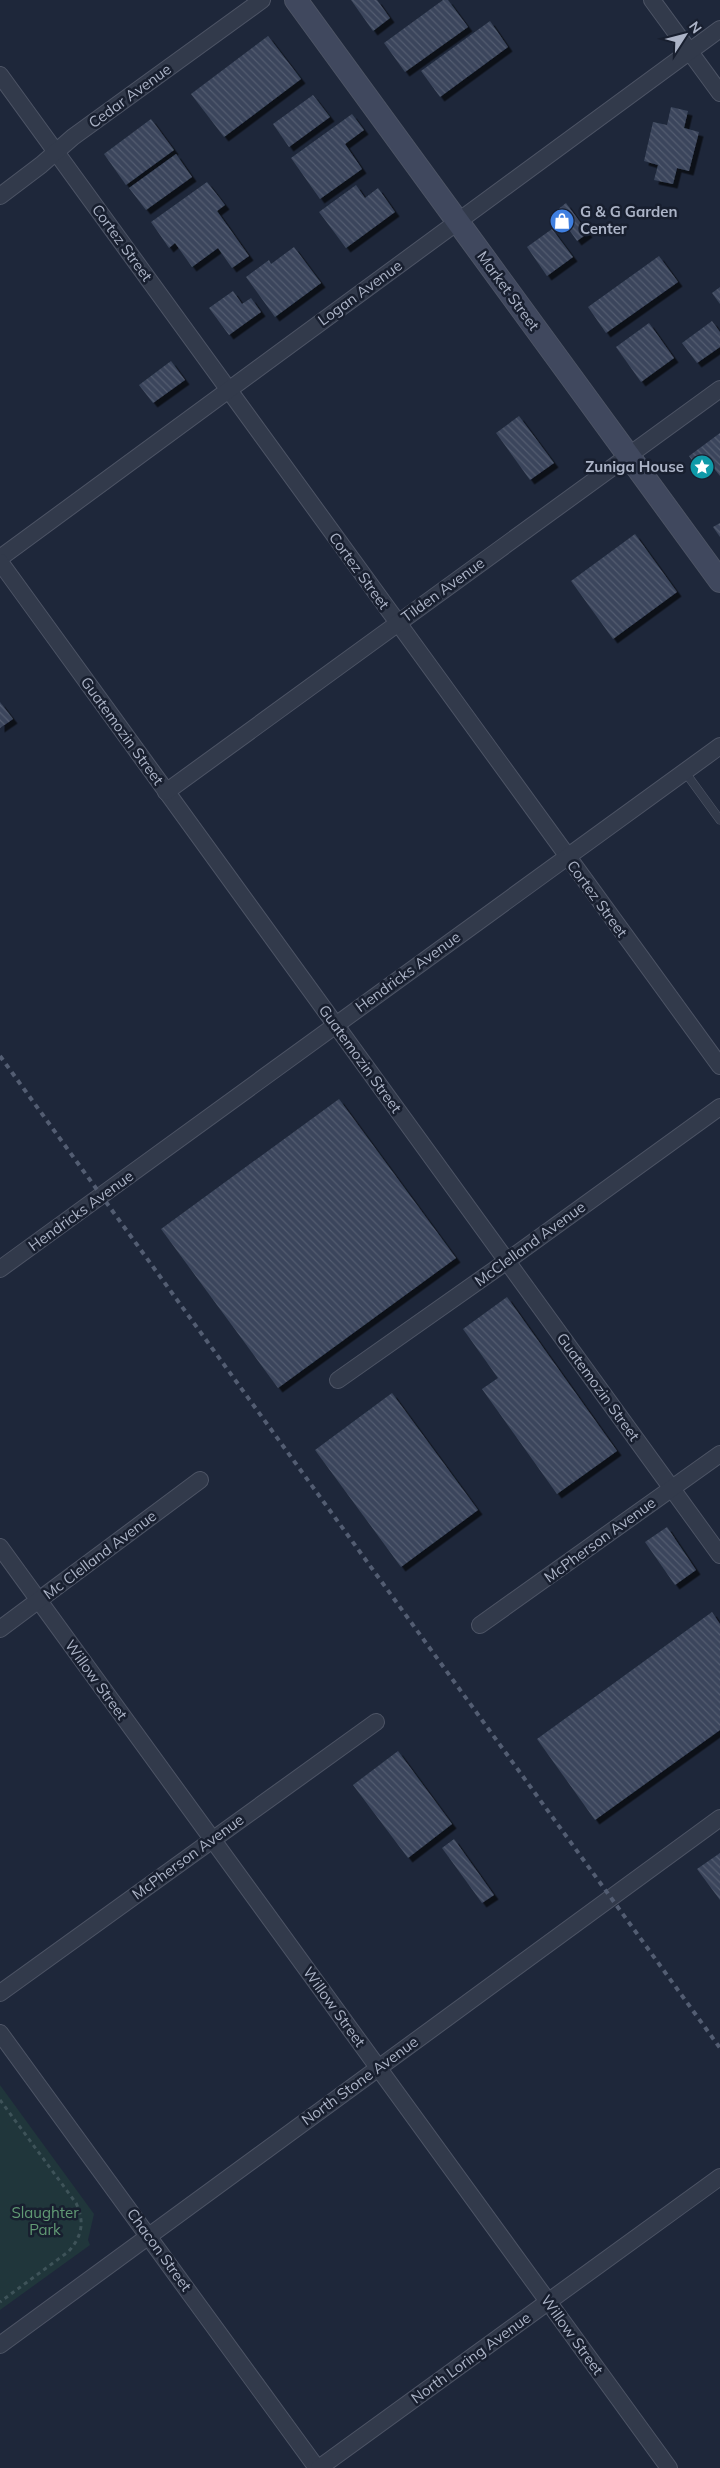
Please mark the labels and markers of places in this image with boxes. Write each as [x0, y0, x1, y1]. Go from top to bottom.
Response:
place label: G & G Garden Center [580, 202, 678, 238]
shop icon: G & G Garden Center [549, 208, 575, 234]
place icon: Zuniga House [689, 454, 715, 480]
place label: Zuniga House [585, 457, 684, 476]

